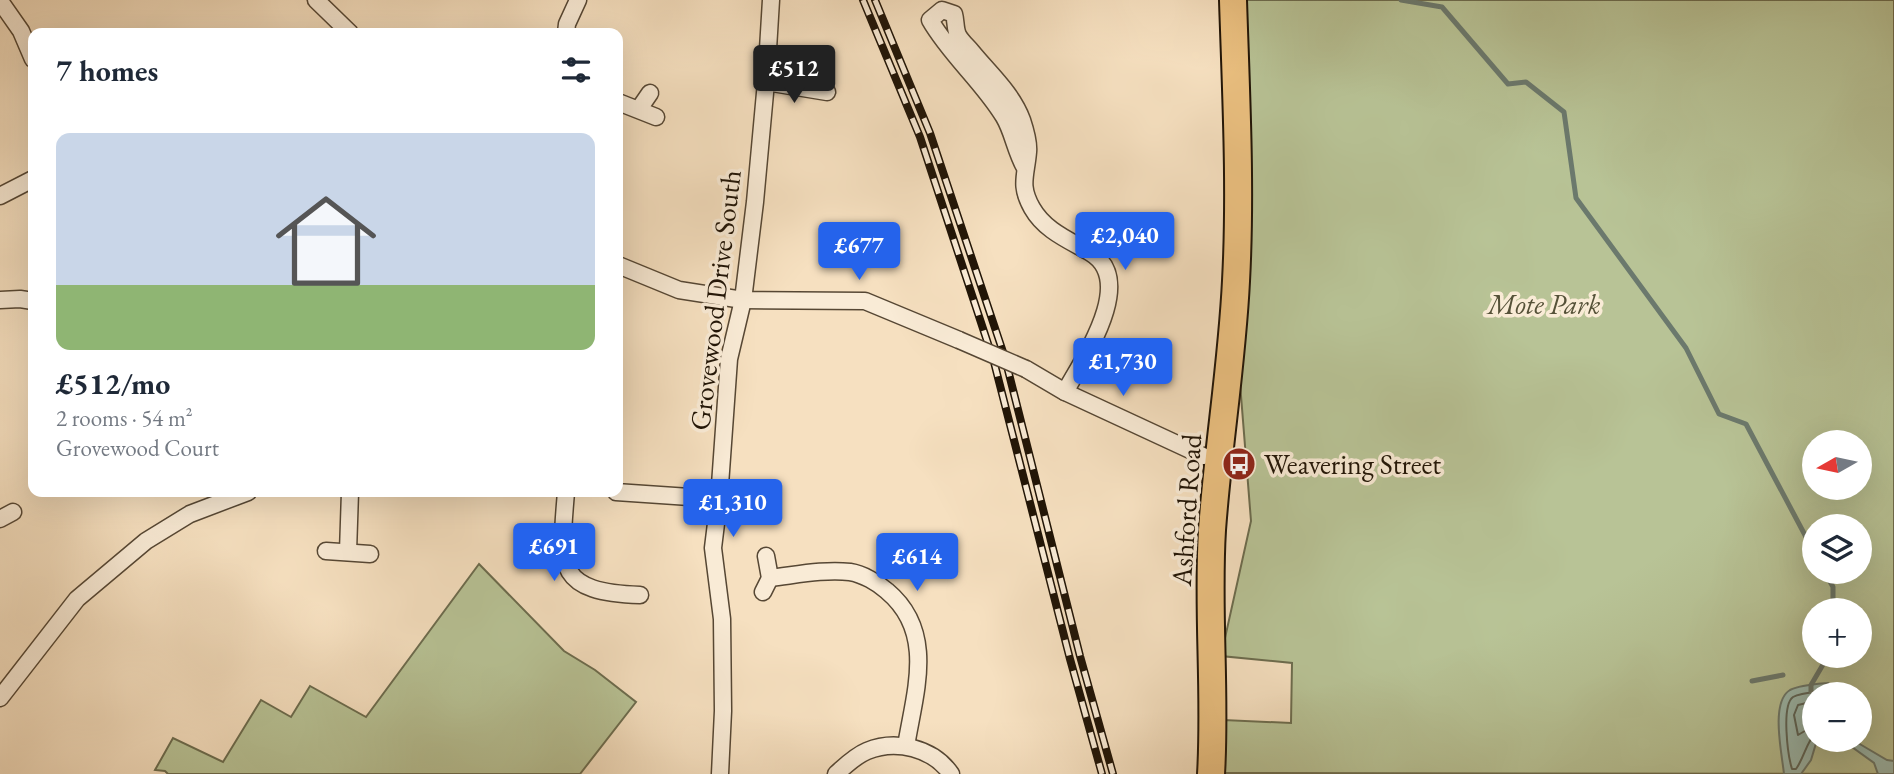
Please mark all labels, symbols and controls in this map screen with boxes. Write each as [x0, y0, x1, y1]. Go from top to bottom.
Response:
pin: £512 [753, 46, 835, 105]
text: 7 homes [56, 51, 158, 90]
icon: filters [557, 51, 595, 89]
text: £512 [769, 53, 819, 83]
street label: Grovewood Drive South [681, 168, 749, 432]
icon: home [263, 178, 389, 304]
pin: £2,040 [1068, 212, 1182, 272]
text: £2,040 [1091, 220, 1159, 250]
pin: £677 [818, 222, 900, 282]
text: £677 [834, 230, 884, 260]
park label: Mote Park [1486, 286, 1601, 322]
pin: £1,730 [1066, 338, 1180, 398]
text: £1,730 [1089, 346, 1157, 376]
text: £512/mo [56, 364, 170, 403]
text: 2 rooms · 54 m² [56, 403, 193, 433]
north arrow [1802, 430, 1872, 500]
map controls [1802, 430, 1872, 752]
street label: Ashford Road [1163, 432, 1209, 588]
text: Grovewood Court [56, 433, 219, 463]
bus stop icon: Weavering Street [1220, 445, 1258, 483]
place label: Weavering Street [1264, 446, 1441, 482]
pin: £1,310 [676, 480, 790, 539]
text: £1,310 [699, 487, 767, 517]
button: layers [1802, 514, 1872, 584]
pin: £691 [513, 524, 595, 583]
text: £691 [529, 531, 579, 561]
pin: £614 [876, 534, 958, 593]
text: £614 [892, 541, 942, 571]
button: + [1802, 598, 1872, 668]
button: − [1802, 682, 1872, 752]

